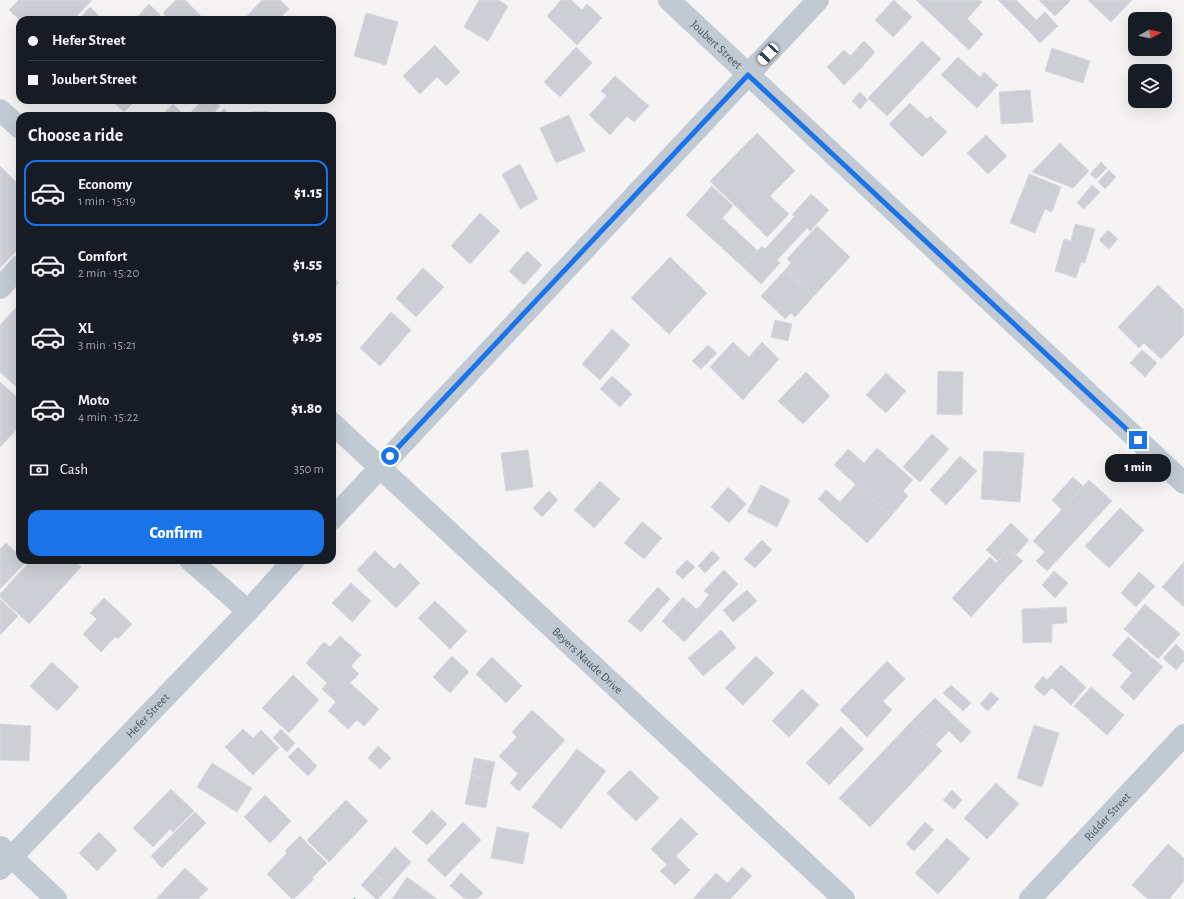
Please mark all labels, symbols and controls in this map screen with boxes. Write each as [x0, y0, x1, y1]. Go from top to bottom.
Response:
north arrow [1128, 12, 1172, 56]
map controls [1128, 12, 1172, 108]
street label: Joubert Street [689, 18, 744, 71]
text: Hefer Street [52, 33, 126, 48]
car [755, 41, 781, 67]
button: layers [1128, 64, 1172, 108]
text: Joubert Street [52, 72, 137, 87]
text: Choose a ride [28, 127, 123, 145]
icon: car [30, 175, 66, 211]
text: Economy [78, 177, 132, 192]
text: $1.15 [294, 185, 322, 200]
text: 1 min · 15:19 [78, 195, 136, 208]
icon: car [30, 247, 66, 283]
text: Comfort [78, 249, 127, 264]
text: $1.55 [293, 257, 322, 272]
text: 2 min · 15:20 [78, 267, 139, 280]
icon: car [30, 319, 66, 355]
text: XL [78, 321, 94, 336]
text: $1.95 [292, 329, 322, 344]
text: 3 min · 15:21 [78, 339, 136, 352]
icon: car [30, 391, 66, 427]
text: Moto [78, 393, 110, 408]
text: $1.80 [291, 401, 322, 416]
text: 4 min · 15:22 [78, 411, 139, 424]
route end [1129, 431, 1147, 449]
route start [381, 447, 399, 465]
callout: 1 min [1105, 454, 1171, 482]
icon: cash [28, 459, 50, 481]
text: 1 min [1124, 461, 1152, 474]
text: Cash [60, 462, 88, 477]
text: 350 m [294, 463, 324, 476]
button: Confirm [28, 510, 324, 556]
street label: Beyers Naude Drive [550, 625, 625, 696]
street label: Hefer Street [124, 691, 172, 740]
street label: Ridder Street [1082, 790, 1133, 843]

